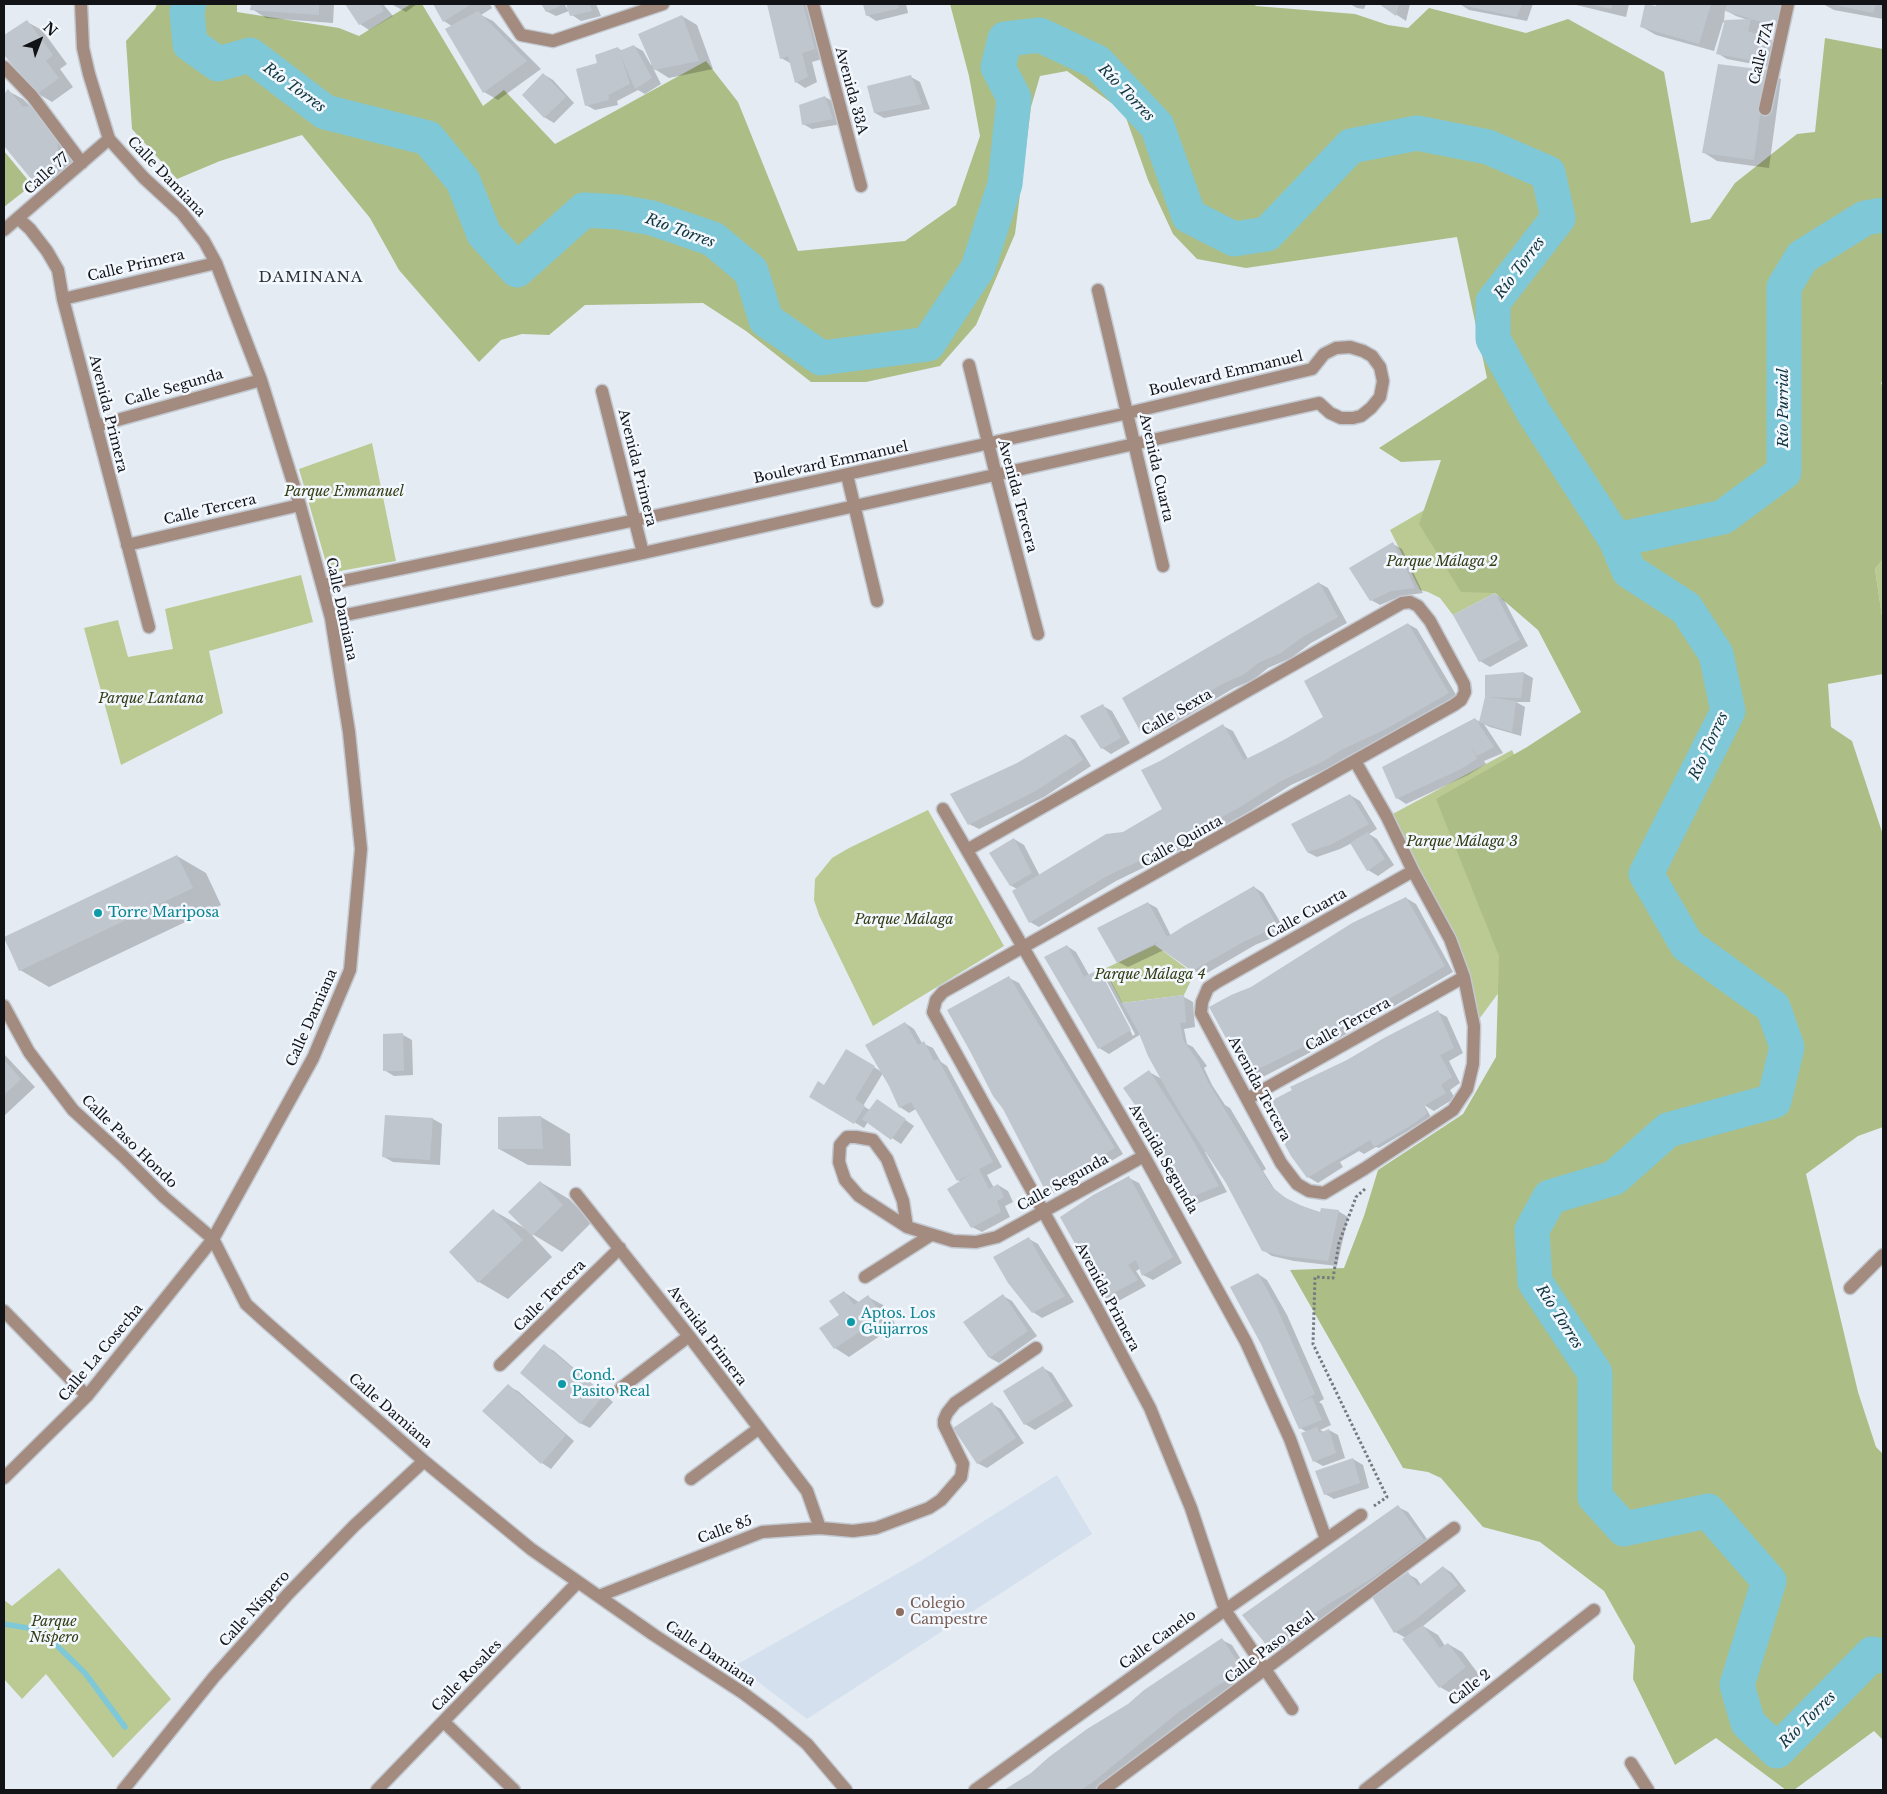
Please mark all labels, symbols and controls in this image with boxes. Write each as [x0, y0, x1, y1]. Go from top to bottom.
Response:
north arrow [15, 15, 65, 65]
text: N [39, 18, 61, 40]
street label: Calle 77A [1747, 20, 1777, 86]
street label: Avenida 33A [831, 45, 871, 137]
water label: Río Torres [259, 59, 329, 117]
water label: Río Torres [1094, 61, 1158, 125]
street label: Calle Damiana [123, 133, 209, 221]
street label: Calle 77 [21, 150, 73, 198]
water label: Río Torres [643, 210, 717, 252]
water label: Río Torres [1491, 234, 1549, 302]
street label: Calle Primera [86, 247, 186, 285]
district label: DAMINANA [258, 269, 364, 287]
street label: Boulevard Emmanuel [1147, 348, 1305, 400]
street label: Avenida Primera [85, 354, 131, 474]
street label: Calle Segunda [123, 366, 225, 410]
water label: Río Purrial [1775, 368, 1793, 448]
street label: Avenida Primera [614, 408, 660, 528]
street label: Avenida Cuarta [1135, 413, 1177, 523]
street label: Boulevard Emmanuel [752, 438, 910, 488]
street label: Avenida Tercera [994, 438, 1040, 554]
park label: Parque Emmanuel [284, 484, 404, 500]
street label: Calle Tercera [162, 491, 258, 529]
park label: Parque Málaga 2 [1386, 554, 1498, 570]
street label: Calle Damiana [322, 556, 360, 662]
street label: Calle Sexta [1139, 686, 1215, 740]
park label: Parque Lantana [98, 691, 204, 707]
water label: Río Torres [1686, 709, 1732, 783]
street label: Calle Quinta [1138, 813, 1226, 871]
park label: Parque Málaga 3 [1406, 834, 1518, 850]
street label: Calle Cuarta [1264, 885, 1350, 943]
place label: Torre Mariposa [108, 905, 219, 921]
marker: Torre Mariposa [92, 907, 104, 919]
park label: Parque Málaga [854, 912, 954, 928]
street label: Calle Damiana [283, 967, 341, 1069]
park label: Parque Málaga 4 [1094, 967, 1206, 983]
street label: Calle Tercera [1303, 995, 1393, 1055]
street label: Avenida Tercera [1224, 1034, 1294, 1144]
street label: Calle Paso Hondo [78, 1092, 180, 1192]
street label: Avenida Segunda [1125, 1101, 1201, 1217]
street label: Calle Segunda [1014, 1151, 1112, 1215]
street label: Avenida Primera [1071, 1240, 1143, 1354]
street label: Calle Tercera [511, 1257, 589, 1335]
water label: Río Torres [1532, 1282, 1586, 1352]
street label: Avenida Primera [664, 1283, 750, 1389]
street label: Calle La Cosecha [55, 1301, 147, 1405]
place label: Aptos. Los Guijarros [861, 1306, 936, 1338]
marker: Aptos. Los Guijarros [845, 1316, 857, 1328]
place label: Cond. Pasito Real [572, 1368, 650, 1400]
street label: Calle Damiana [345, 1370, 435, 1452]
marker: Cond. Pasito Real [556, 1378, 568, 1390]
street label: Calle 85 [696, 1512, 754, 1548]
street label: Calle Níspero [216, 1567, 294, 1651]
place label: Colegio Campestre [910, 1596, 988, 1628]
marker: Colegio Campestre [894, 1606, 906, 1618]
street label: Calle Canelo [1116, 1607, 1200, 1673]
street label: Calle Paso Real [1222, 1609, 1318, 1687]
park label: Parque Níspero [29, 1614, 79, 1646]
street label: Calle Damiana [662, 1618, 758, 1690]
street label: Calle Rosales [429, 1637, 505, 1715]
street label: Calle 2 [1446, 1666, 1494, 1710]
water label: Río Torres [1776, 1688, 1840, 1752]

